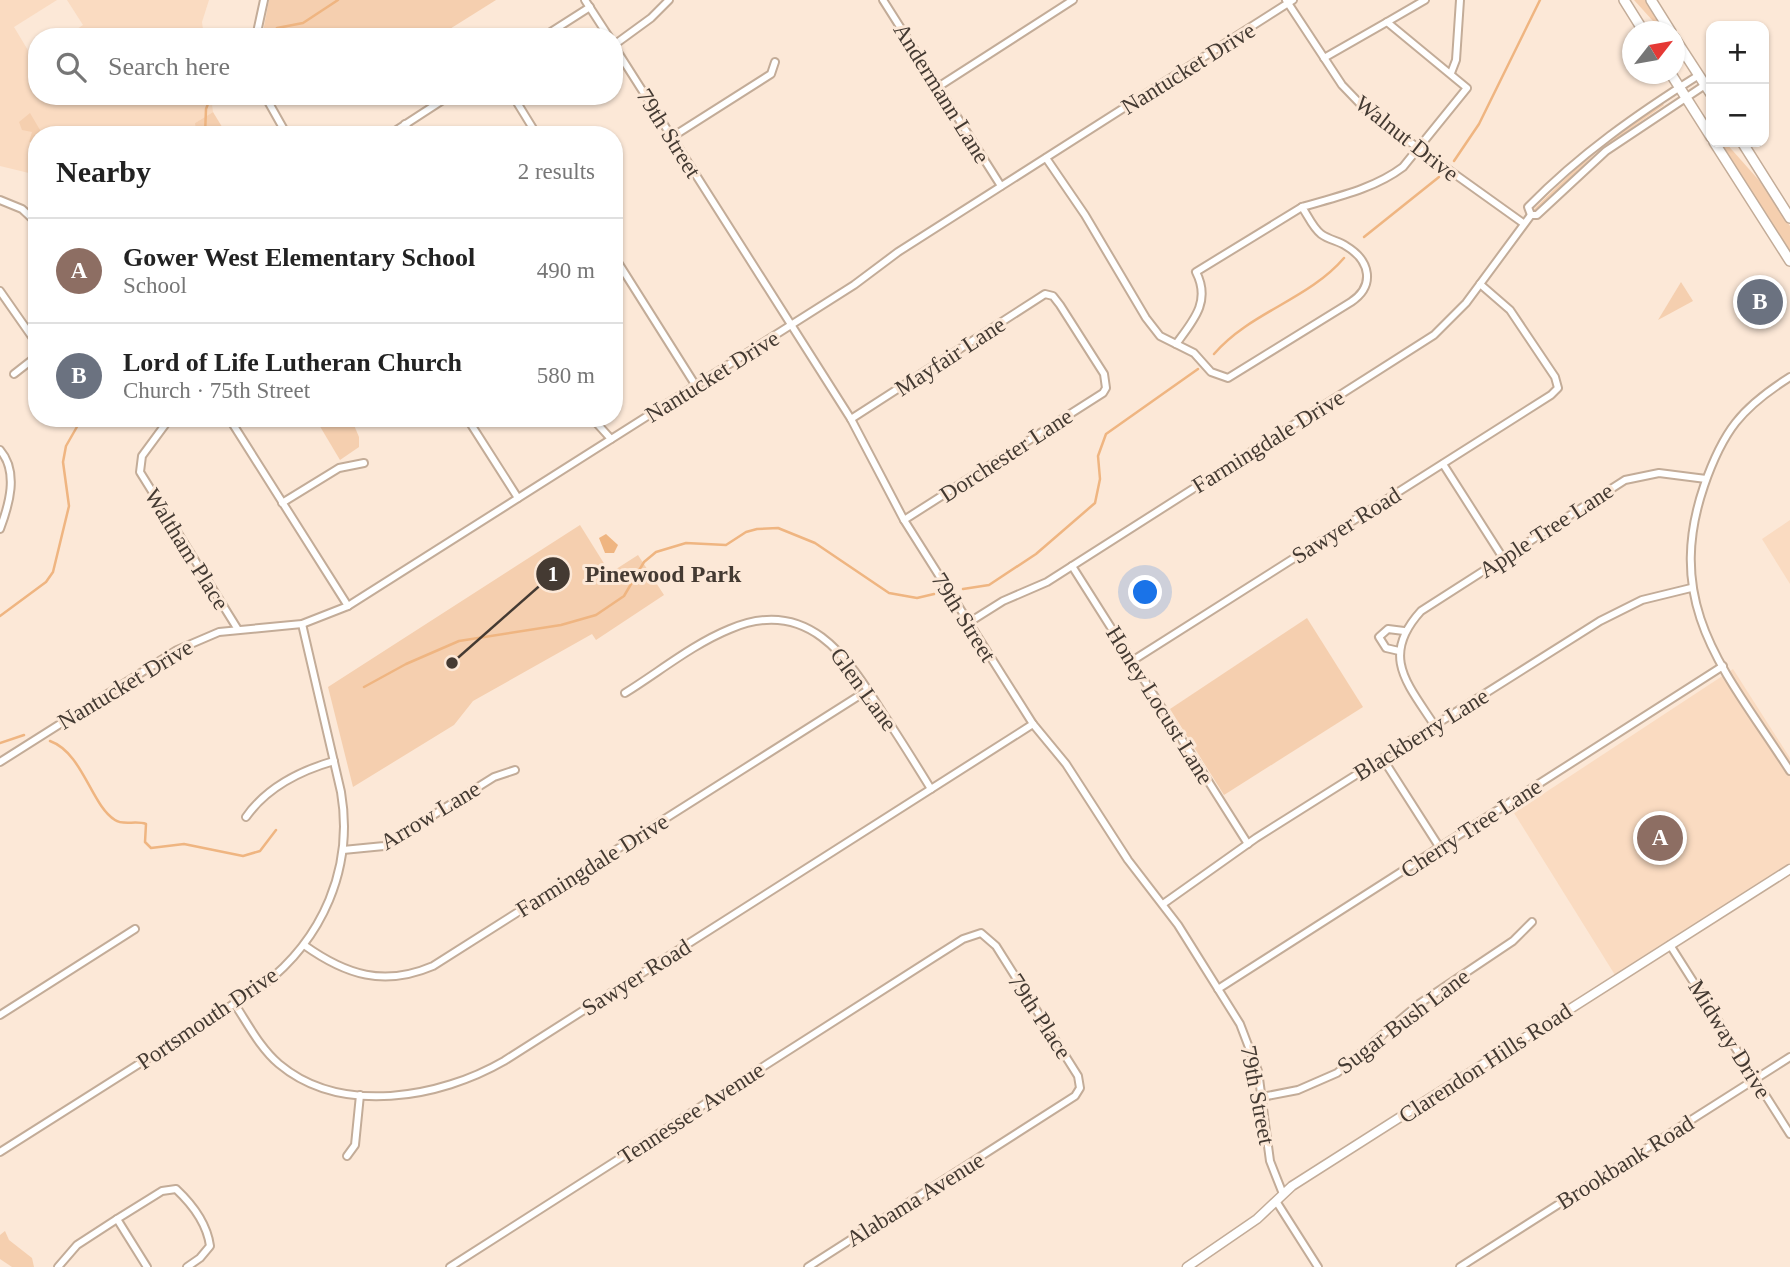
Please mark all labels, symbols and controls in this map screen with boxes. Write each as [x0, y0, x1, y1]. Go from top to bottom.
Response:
street label: Nantucket Drive [1117, 17, 1260, 119]
street label: Andermann Lane [889, 19, 995, 168]
north arrow [1622, 21, 1685, 84]
map controls [1706, 21, 1769, 147]
button: + [1706, 21, 1769, 84]
search box [28, 28, 623, 105]
icon: search [52, 48, 90, 86]
text: Search here [108, 52, 230, 81]
street label: 79th Street [631, 84, 706, 183]
button: − [1706, 84, 1769, 147]
street label: Walnut Drive [1350, 90, 1463, 186]
text: Nearby [56, 155, 151, 188]
text: 2 results [518, 159, 595, 184]
text: Gower West Elementary School [123, 243, 475, 272]
text: A [71, 258, 87, 283]
text: 490 m [537, 258, 595, 283]
text: School [123, 273, 187, 298]
pin: B [1737, 276, 1783, 328]
street label: Mayfair Lane [891, 312, 1010, 401]
street label: Nantucket Drive [641, 325, 784, 427]
text: Lord of Life Lutheran Church [123, 348, 462, 377]
text: B [71, 363, 87, 388]
text: 580 m [537, 363, 595, 388]
text: Church · 75th Street [123, 378, 310, 403]
street label: Farmingdale Drive [1188, 385, 1349, 498]
street label: Dorchester Lane [935, 403, 1077, 507]
street label: Apple Tree Lane [1475, 478, 1618, 583]
street label: Sawyer Road [1287, 482, 1406, 569]
street label: Waltham Place [139, 484, 234, 614]
callout: Pinewood Park [535, 551, 755, 596]
text: Pinewood Park [585, 561, 742, 587]
text: 1 [548, 562, 558, 586]
street label: 79th Street [926, 568, 1001, 667]
your location [1128, 575, 1162, 609]
street label: Honey Locust Lane [1101, 622, 1218, 789]
street label: Nantucket Drive [53, 634, 197, 734]
street label: Glen Lane [825, 643, 902, 736]
street label: Blackberry Lane [1349, 683, 1493, 786]
street label: Cherry Tree Lane [1396, 774, 1546, 883]
street label: Arrow Lane [376, 776, 485, 855]
street label: Farmingdale Drive [512, 809, 673, 922]
pin: A [1637, 812, 1683, 864]
street label: Sawyer Road [577, 934, 696, 1021]
street label: Portsmouth Drive [132, 962, 282, 1075]
street label: Sugar Bush Lane [1333, 964, 1474, 1079]
street label: 79th Place [1003, 969, 1076, 1064]
street label: Midway Drive [1683, 975, 1776, 1103]
street label: Clarendon Hills Road [1394, 998, 1577, 1129]
street label: 79th Street [1236, 1043, 1279, 1147]
street label: Tennessee Avenue [614, 1057, 769, 1170]
street label: Brookbank Road [1552, 1110, 1699, 1214]
street label: Alabama Avenue [842, 1147, 989, 1252]

